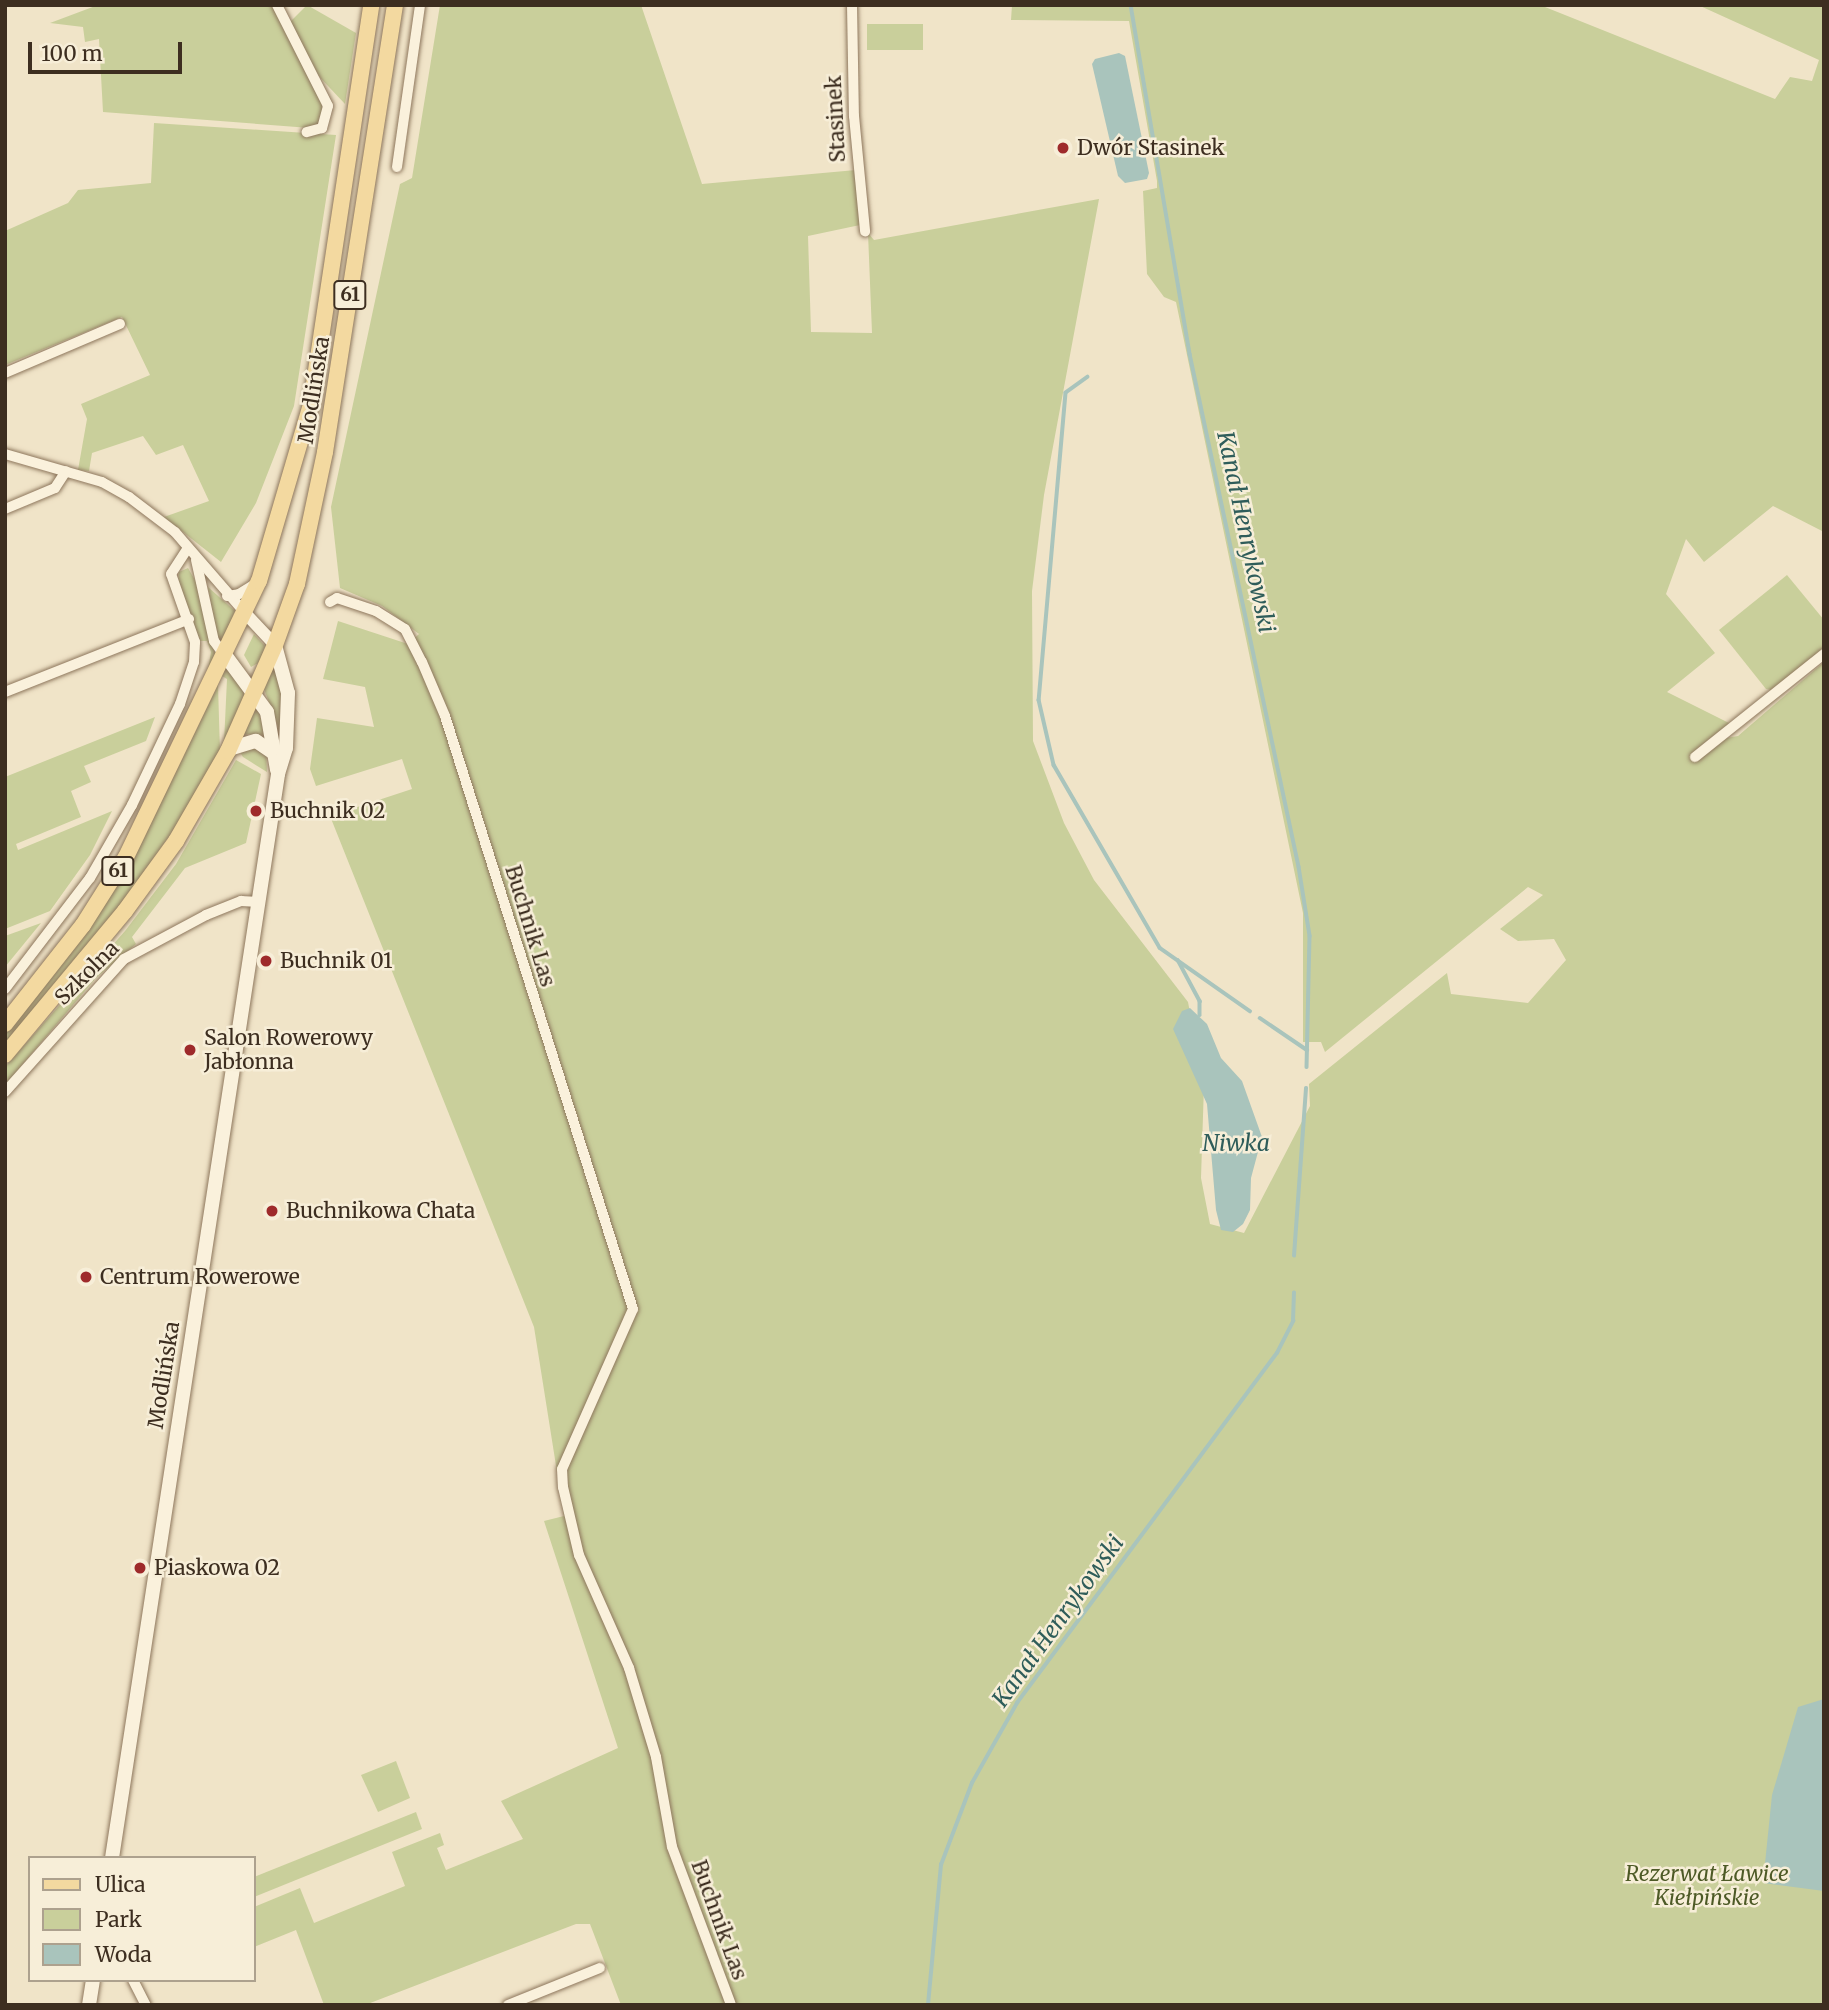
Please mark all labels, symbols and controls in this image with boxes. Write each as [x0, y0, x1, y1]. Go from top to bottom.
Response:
scale bar [32, 28, 186, 72]
text: 100 m [41, 40, 103, 67]
street label: Stasinek [821, 75, 851, 163]
place label: Dwór Stasinek [1077, 135, 1225, 161]
marker: Dwór Stasinek [1055, 140, 1071, 156]
road number: 61 [332, 280, 368, 310]
street label: Modlińska [293, 335, 335, 445]
water label: Kanał Henrykowski [1211, 429, 1281, 635]
place label: Buchnik 02 [270, 798, 386, 824]
marker: Buchnik 02 [248, 803, 264, 819]
road number: 61 [100, 856, 136, 886]
street label: Buchnik Las [500, 862, 560, 990]
street label: Szkolna [50, 936, 124, 1010]
place label: Buchnik 01 [280, 948, 392, 974]
marker: Buchnik 01 [258, 953, 274, 969]
place label: Salon Rowerowy Jabłonna [204, 1025, 373, 1075]
marker: Salon Rowerowy Jabłonna [182, 1042, 198, 1058]
water label: Niwka [1202, 1129, 1270, 1157]
place label: Buchnikowa Chata [286, 1198, 475, 1224]
marker: Buchnikowa Chata [264, 1203, 280, 1219]
place label: Centrum Rowerowe [100, 1264, 300, 1290]
marker: Centrum Rowerowe [78, 1269, 94, 1285]
street label: Modlińska [143, 1320, 185, 1430]
water label: Kanał Henrykowski [986, 1530, 1130, 1712]
place label: Piaskowa 02 [154, 1555, 280, 1581]
marker: Piaskowa 02 [132, 1560, 148, 1576]
legend [28, 1856, 256, 1982]
street label: Buchnik Las [686, 1857, 752, 1983]
park label: Rezerwat Ławice Kiełpińskie [1625, 1861, 1789, 1911]
text: Ulica [95, 1871, 145, 1898]
text: Park [95, 1906, 142, 1933]
text: Woda [95, 1941, 152, 1968]

